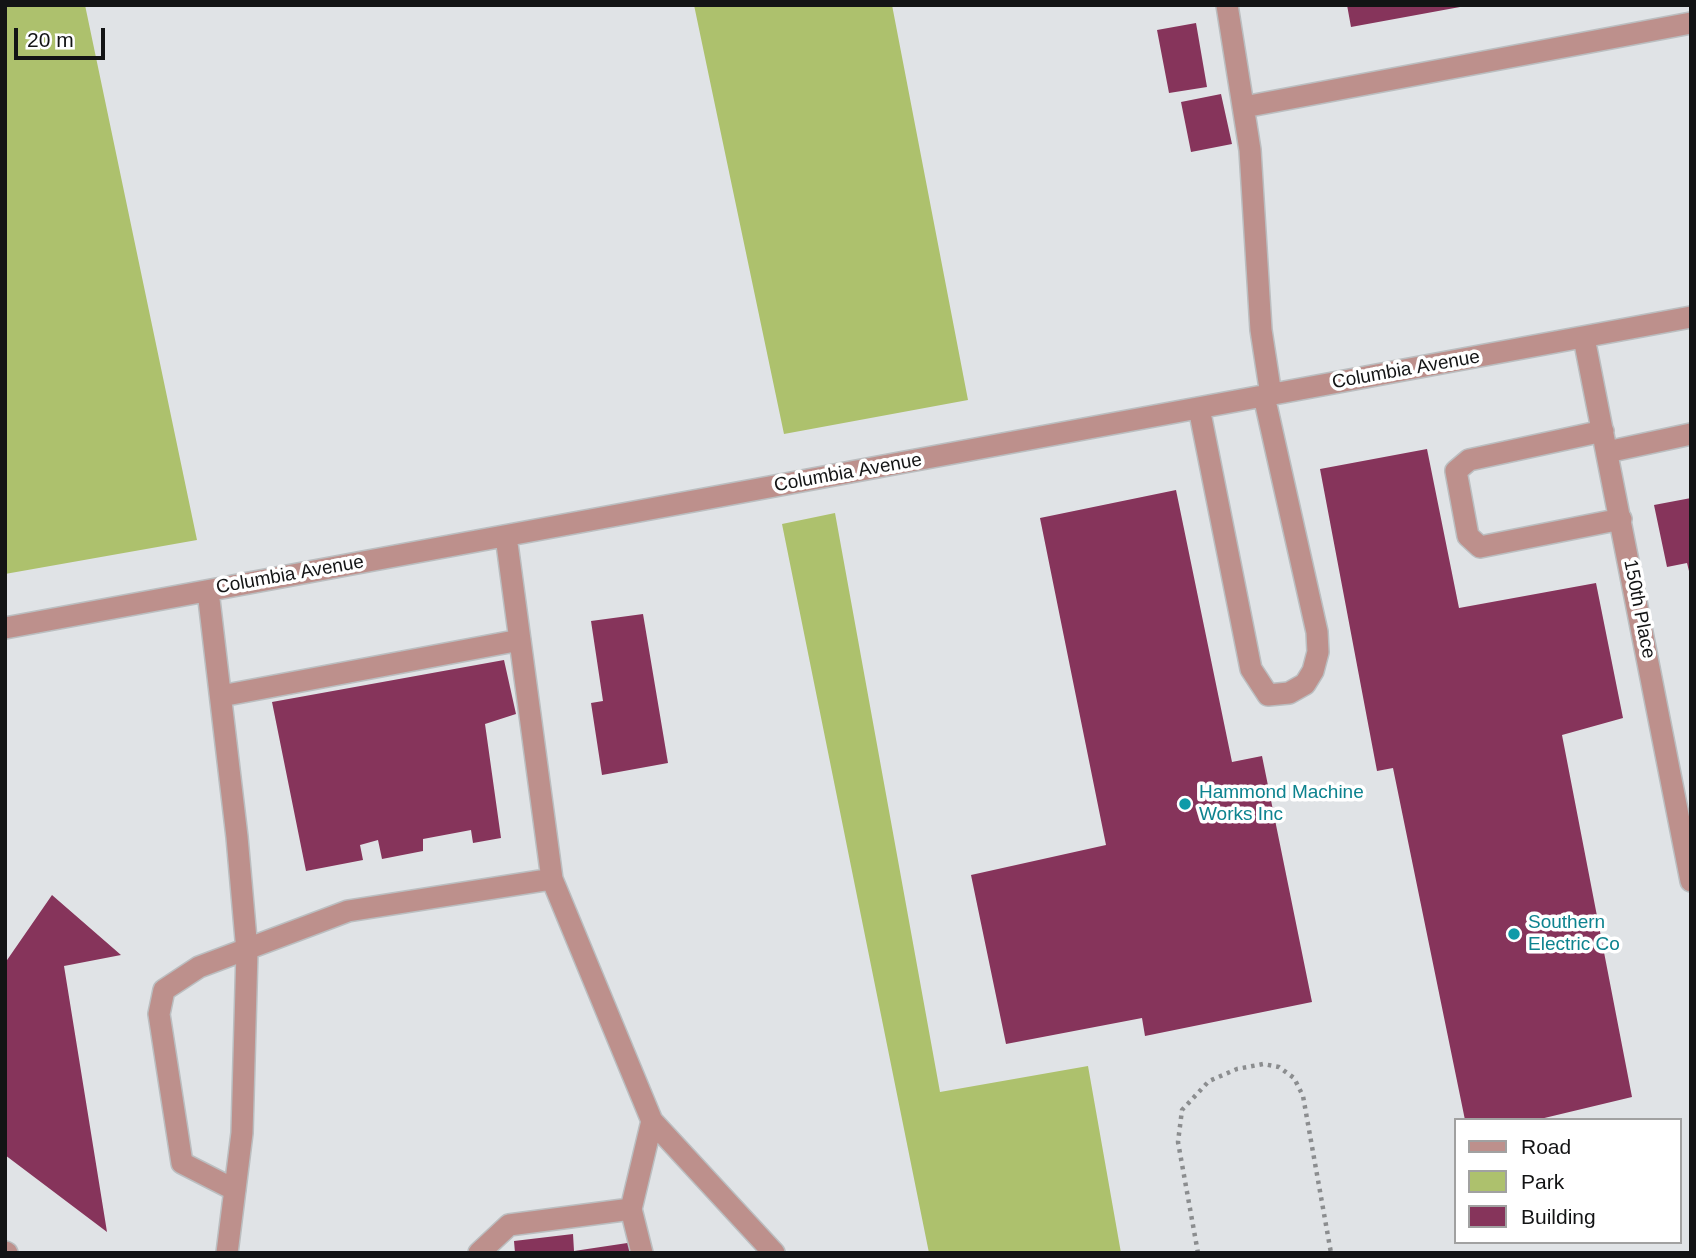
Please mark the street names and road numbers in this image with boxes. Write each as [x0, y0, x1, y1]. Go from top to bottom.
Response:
street label: Columbia Avenue [1330, 346, 1482, 394]
street label: Columbia Avenue [772, 449, 924, 497]
street label: Columbia Avenue [214, 551, 366, 599]
street label: 150th Place [1618, 558, 1660, 660]

